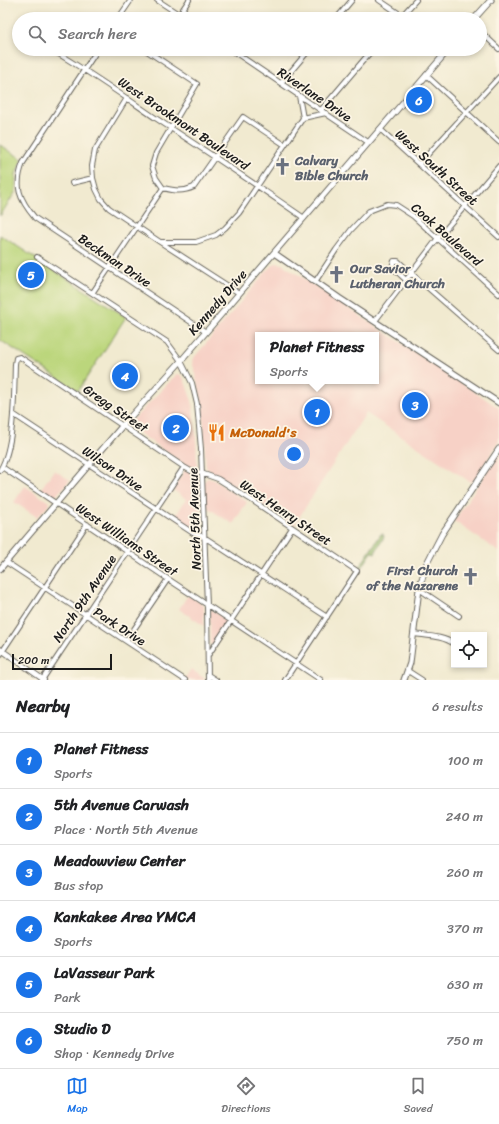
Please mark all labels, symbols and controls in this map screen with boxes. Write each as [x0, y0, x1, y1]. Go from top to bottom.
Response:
search box [12, 12, 487, 56]
text: Search here [58, 21, 137, 47]
icon: search [26, 23, 48, 45]
street label: Riverlane Drive [273, 61, 357, 128]
street label: West Brookmont Boulevard [113, 71, 255, 177]
pin: 6 [406, 85, 432, 115]
street label: West South Street [390, 123, 484, 212]
place label: Calvary Bible Church [294, 149, 368, 187]
church icon: Calvary Bible Church [272, 157, 292, 177]
street label: Cook Boulevard [406, 197, 488, 273]
street label: Beckman Drive [73, 227, 156, 294]
place label: Our Savior Lutheran Church [349, 257, 445, 295]
pin: 5 [18, 260, 44, 290]
street label: Kennedy Drive [182, 264, 253, 341]
church icon: Our Savior Lutheran Church [327, 265, 347, 285]
popup [255, 332, 379, 384]
text: Planet Fitness [270, 334, 364, 360]
text: Sports [270, 360, 308, 383]
pin: 4 [112, 361, 138, 391]
street label: Gregg Street [78, 378, 154, 439]
pin: 3 [402, 390, 428, 420]
pin: 1 [304, 397, 330, 427]
pin: 2 [163, 413, 189, 443]
place label: McDonald's [229, 421, 297, 444]
restaurant icon: McDonald's [207, 422, 227, 442]
street label: Wilson Drive [77, 439, 148, 498]
your location [284, 444, 304, 464]
street label: North 5th Avenue [181, 468, 208, 570]
street label: West Henry Street [235, 473, 337, 552]
street label: West Williams Street [71, 496, 183, 583]
street label: North 9th Avenue [46, 549, 123, 647]
place label: First Church of the Nazarene [366, 559, 459, 597]
church icon: First Church of the Nazarene [461, 567, 481, 587]
street label: Park Drive [89, 601, 151, 652]
map controls [451, 632, 487, 668]
button: locate [451, 632, 487, 668]
text: 200 m [18, 651, 50, 670]
scale bar [12, 652, 112, 671]
text: Nearby [16, 691, 70, 721]
text: 6 results [432, 695, 483, 718]
text: Planet Fitness [54, 736, 148, 762]
text: 1 [26, 749, 32, 772]
text: 100 m [448, 749, 483, 772]
text: Sports [54, 762, 92, 785]
text: 5th Avenue Carwash [54, 792, 189, 818]
text: 2 [25, 805, 33, 828]
text: 240 m [446, 805, 483, 828]
text: Place · North 5th Avenue [54, 818, 198, 841]
text: Meadowview Center [54, 848, 185, 874]
text: 3 [25, 861, 33, 884]
text: 260 m [447, 861, 483, 884]
text: Bus stop [54, 874, 103, 897]
text: Kankakee Area YMCA [54, 904, 196, 930]
text: 4 [25, 917, 33, 940]
text: 370 m [447, 917, 483, 940]
text: Sports [54, 930, 92, 953]
text: LaVasseur Park [54, 960, 155, 986]
text: 5 [25, 973, 33, 996]
text: 630 m [447, 973, 483, 996]
text: Park [54, 986, 81, 1009]
text: Studio D [54, 1016, 110, 1042]
text: 6 [25, 1029, 33, 1052]
text: 750 m [446, 1029, 483, 1052]
text: Shop · Kennedy Drive [54, 1042, 174, 1065]
tab: Map [66, 1075, 88, 1118]
tab: Directions [221, 1075, 271, 1118]
tab: Saved [404, 1075, 433, 1118]

